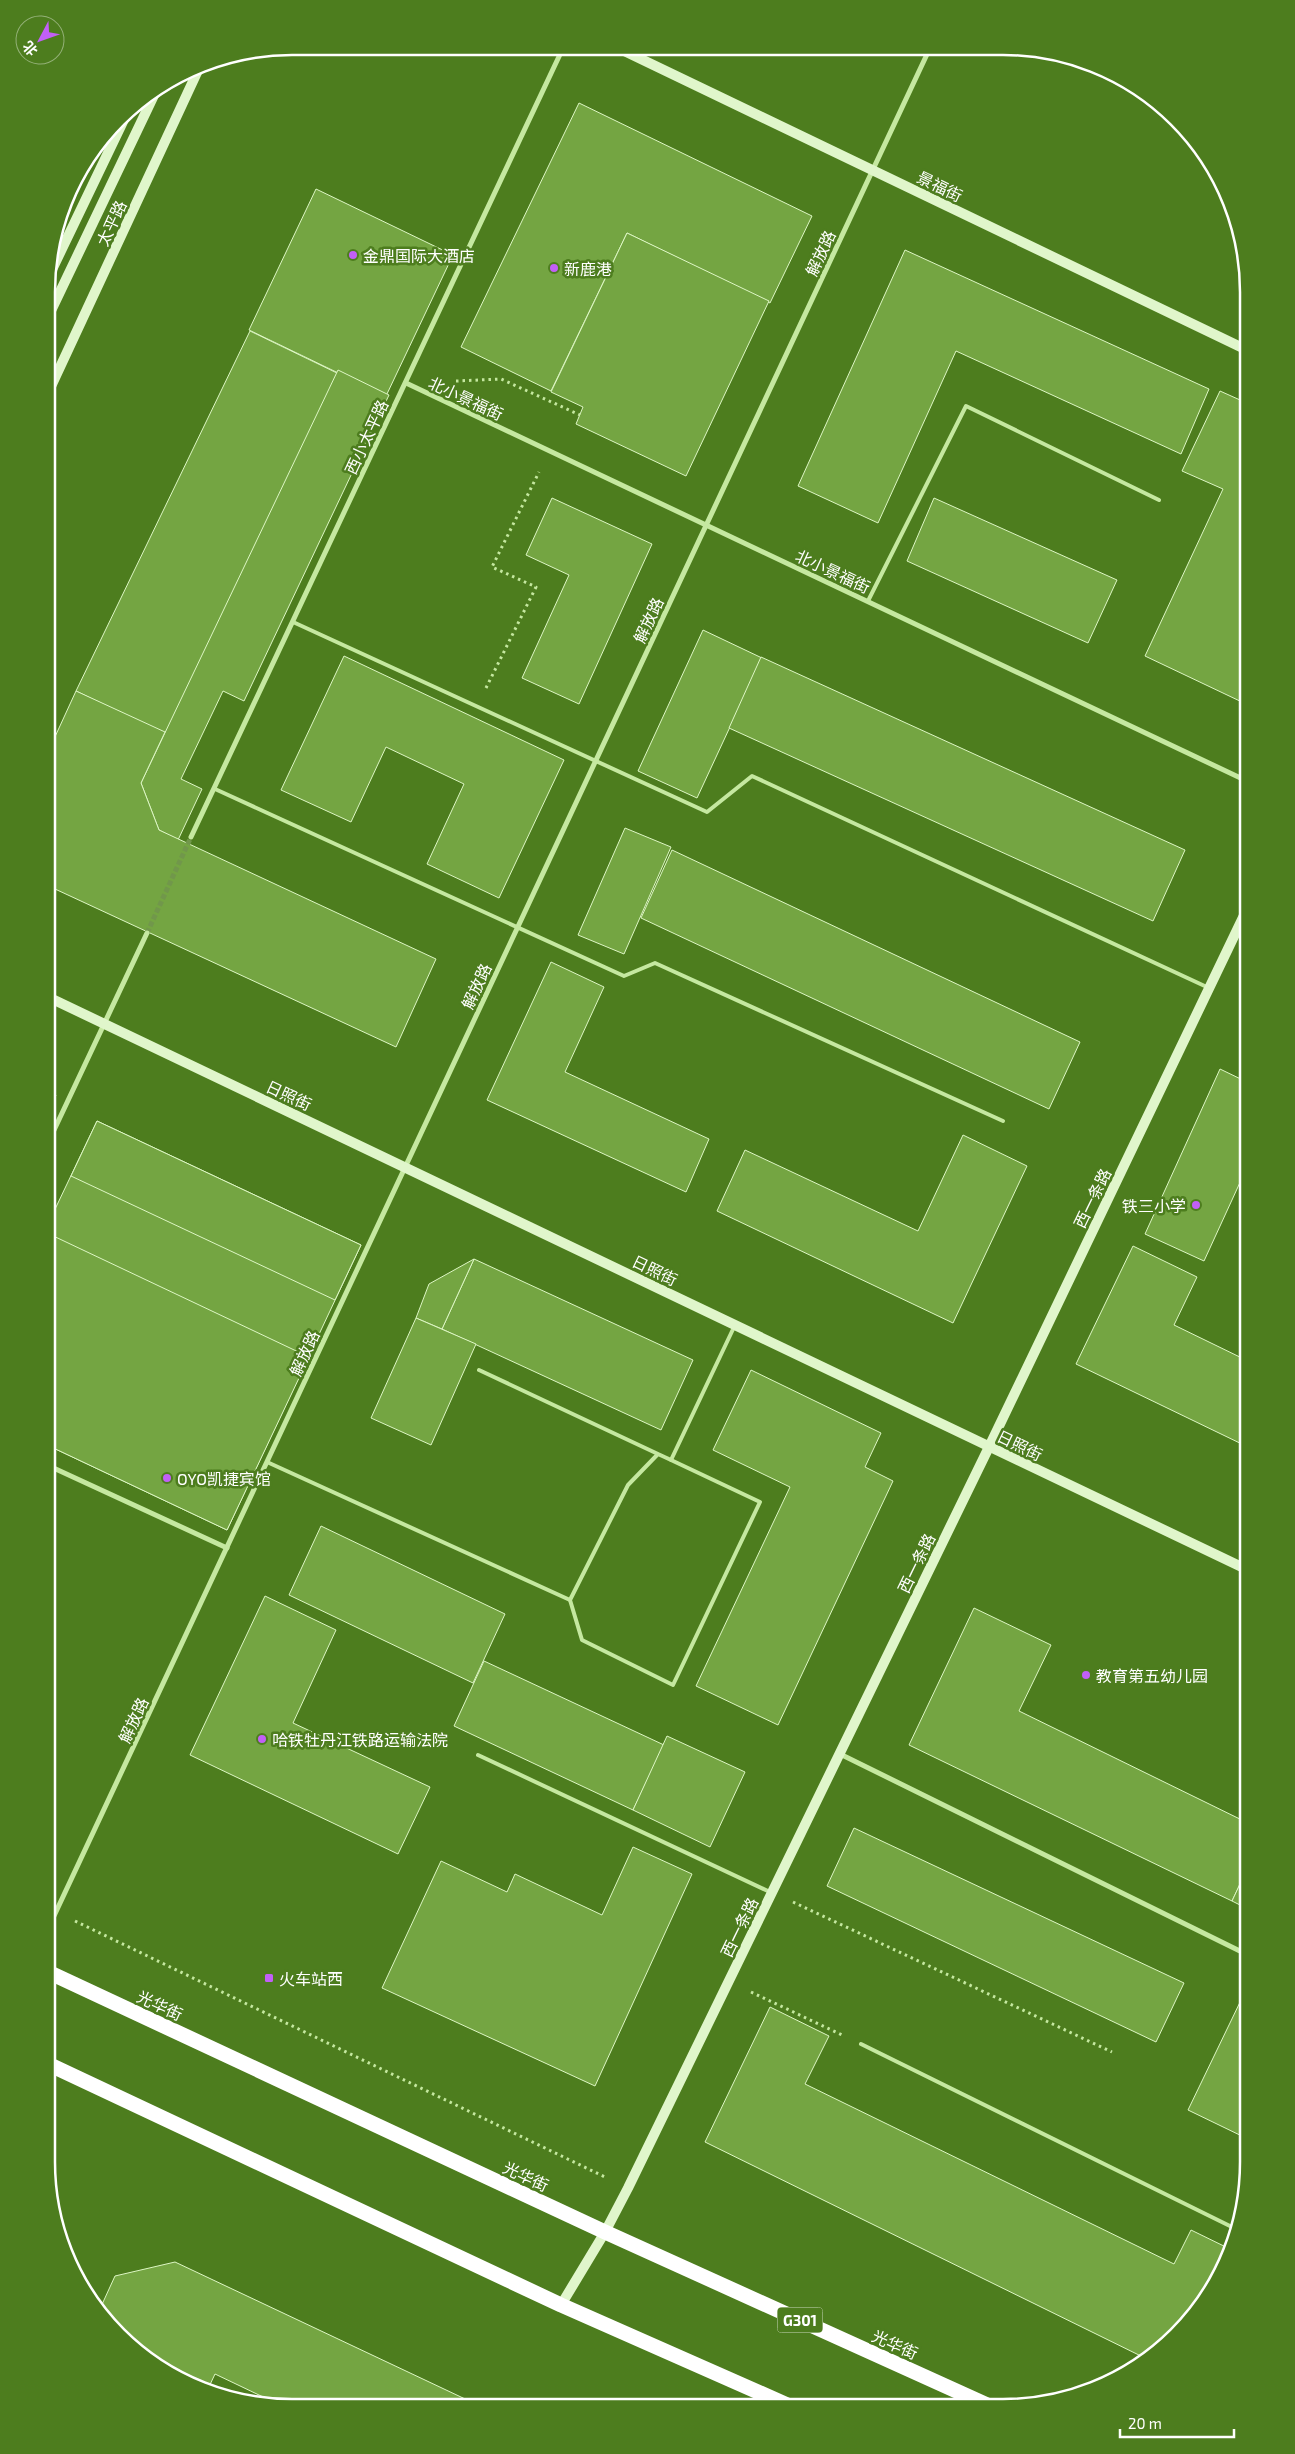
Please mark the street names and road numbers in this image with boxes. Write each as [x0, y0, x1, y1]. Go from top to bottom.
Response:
street label: 景福街 [914, 167, 966, 205]
street label: 太平路 [92, 197, 130, 249]
street label: 解放路 [801, 227, 839, 279]
street label: 北小景福街 [426, 372, 506, 424]
street label: 西小太平路 [340, 397, 392, 477]
street label: 北小景福街 [793, 545, 873, 597]
street label: 解放路 [629, 594, 667, 646]
street label: 解放路 [457, 960, 495, 1012]
street label: 日照街 [263, 1076, 315, 1114]
street label: 西一条路 [1069, 1165, 1115, 1231]
street label: 日照街 [629, 1251, 681, 1289]
street label: 解放路 [285, 1327, 323, 1379]
street label: 日照街 [994, 1426, 1046, 1464]
street label: 西一条路 [893, 1530, 939, 1596]
street label: 解放路 [114, 1694, 152, 1746]
street label: 西一条路 [716, 1894, 762, 1960]
street label: 光华街 [134, 1986, 186, 2024]
street label: 光华街 [500, 2157, 552, 2195]
road number: G301 [778, 2308, 822, 2332]
street label: 光华街 [869, 2326, 921, 2362]

